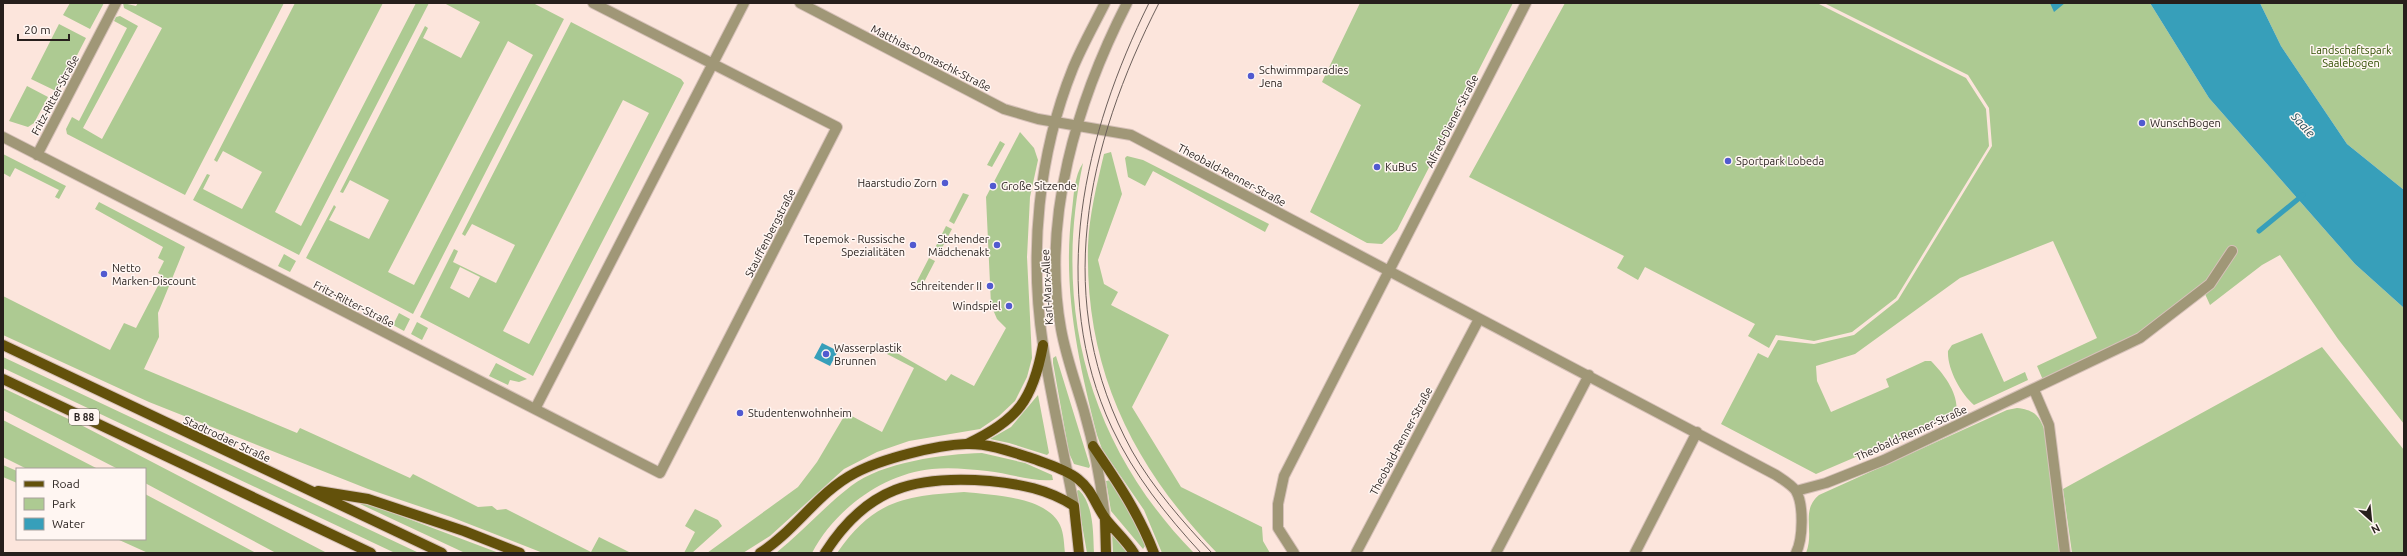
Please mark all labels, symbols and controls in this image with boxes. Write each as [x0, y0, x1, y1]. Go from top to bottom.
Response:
scale bar [18, 16, 69, 42]
street label: Matthias-Domaschk-Straße [869, 22, 993, 94]
text: 20 m [24, 23, 51, 36]
park label: Landschaftspark Saalebogen [2311, 44, 2392, 69]
street label: Fritz-Ritter-Straße [29, 53, 81, 137]
place label: Schwimmparadies Jena [1259, 64, 1348, 89]
marker: Schwimmparadies Jena [1246, 71, 1256, 81]
street label: Alfred-Diener-Straße [1423, 73, 1481, 169]
water label: Saale [2288, 109, 2318, 139]
place label: WunschBogen [2150, 117, 2221, 129]
marker: WunschBogen [2137, 118, 2147, 128]
street label: Theobald-Renner-Straße [1176, 141, 1288, 209]
place label: Sportpark Lobeda [1736, 155, 1824, 167]
marker: Sportpark Lobeda [1723, 156, 1733, 166]
place label: KuBuS [1385, 161, 1417, 173]
marker: KuBuS [1372, 162, 1382, 172]
place label: Haarstudio Zorn [857, 177, 937, 189]
marker: Haarstudio Zorn [940, 178, 950, 188]
place label: Große Sitzende [1001, 180, 1077, 192]
marker: Große Sitzende [988, 181, 998, 191]
street label: Stauffenbergstraße [743, 187, 797, 279]
place label: Tepemok - Russische Spezialitäten [804, 233, 905, 258]
place label: Stehender Mädchenakt [928, 233, 990, 258]
marker: Tepemok - Russische Spezialitäten [908, 240, 918, 250]
marker: Stehender Mädchenakt [992, 240, 1002, 250]
street label: Karl-Marx-Allee [1039, 249, 1055, 325]
place label: Netto Marken-Discount [112, 262, 197, 287]
marker: Netto Marken-Discount [99, 269, 109, 279]
street label: Fritz-Ritter-Straße [312, 278, 396, 330]
place label: Schreitender II [910, 280, 982, 292]
marker: Schreitender II [985, 281, 995, 291]
place label: Windspiel [952, 300, 1001, 312]
marker: Windspiel [1004, 301, 1014, 311]
place label: Wasserplastik Brunnen [834, 342, 902, 367]
marker: Wasserplastik Brunnen [821, 349, 831, 359]
street label: Theobald-Renner-Straße [1367, 385, 1435, 497]
street label: Theobald-Renner-Straße [1853, 403, 1969, 463]
place label: Studentenwohnheim [748, 407, 852, 419]
marker: Studentenwohnheim [735, 408, 745, 418]
road number: B 88 [69, 409, 99, 425]
street label: Stadtrodaer Straße [182, 414, 272, 464]
legend [16, 468, 146, 540]
text: Road [52, 477, 80, 490]
text: Park [52, 497, 76, 510]
north arrow [2351, 500, 2391, 540]
text: Water [52, 517, 85, 530]
text: N [2369, 522, 2382, 536]

